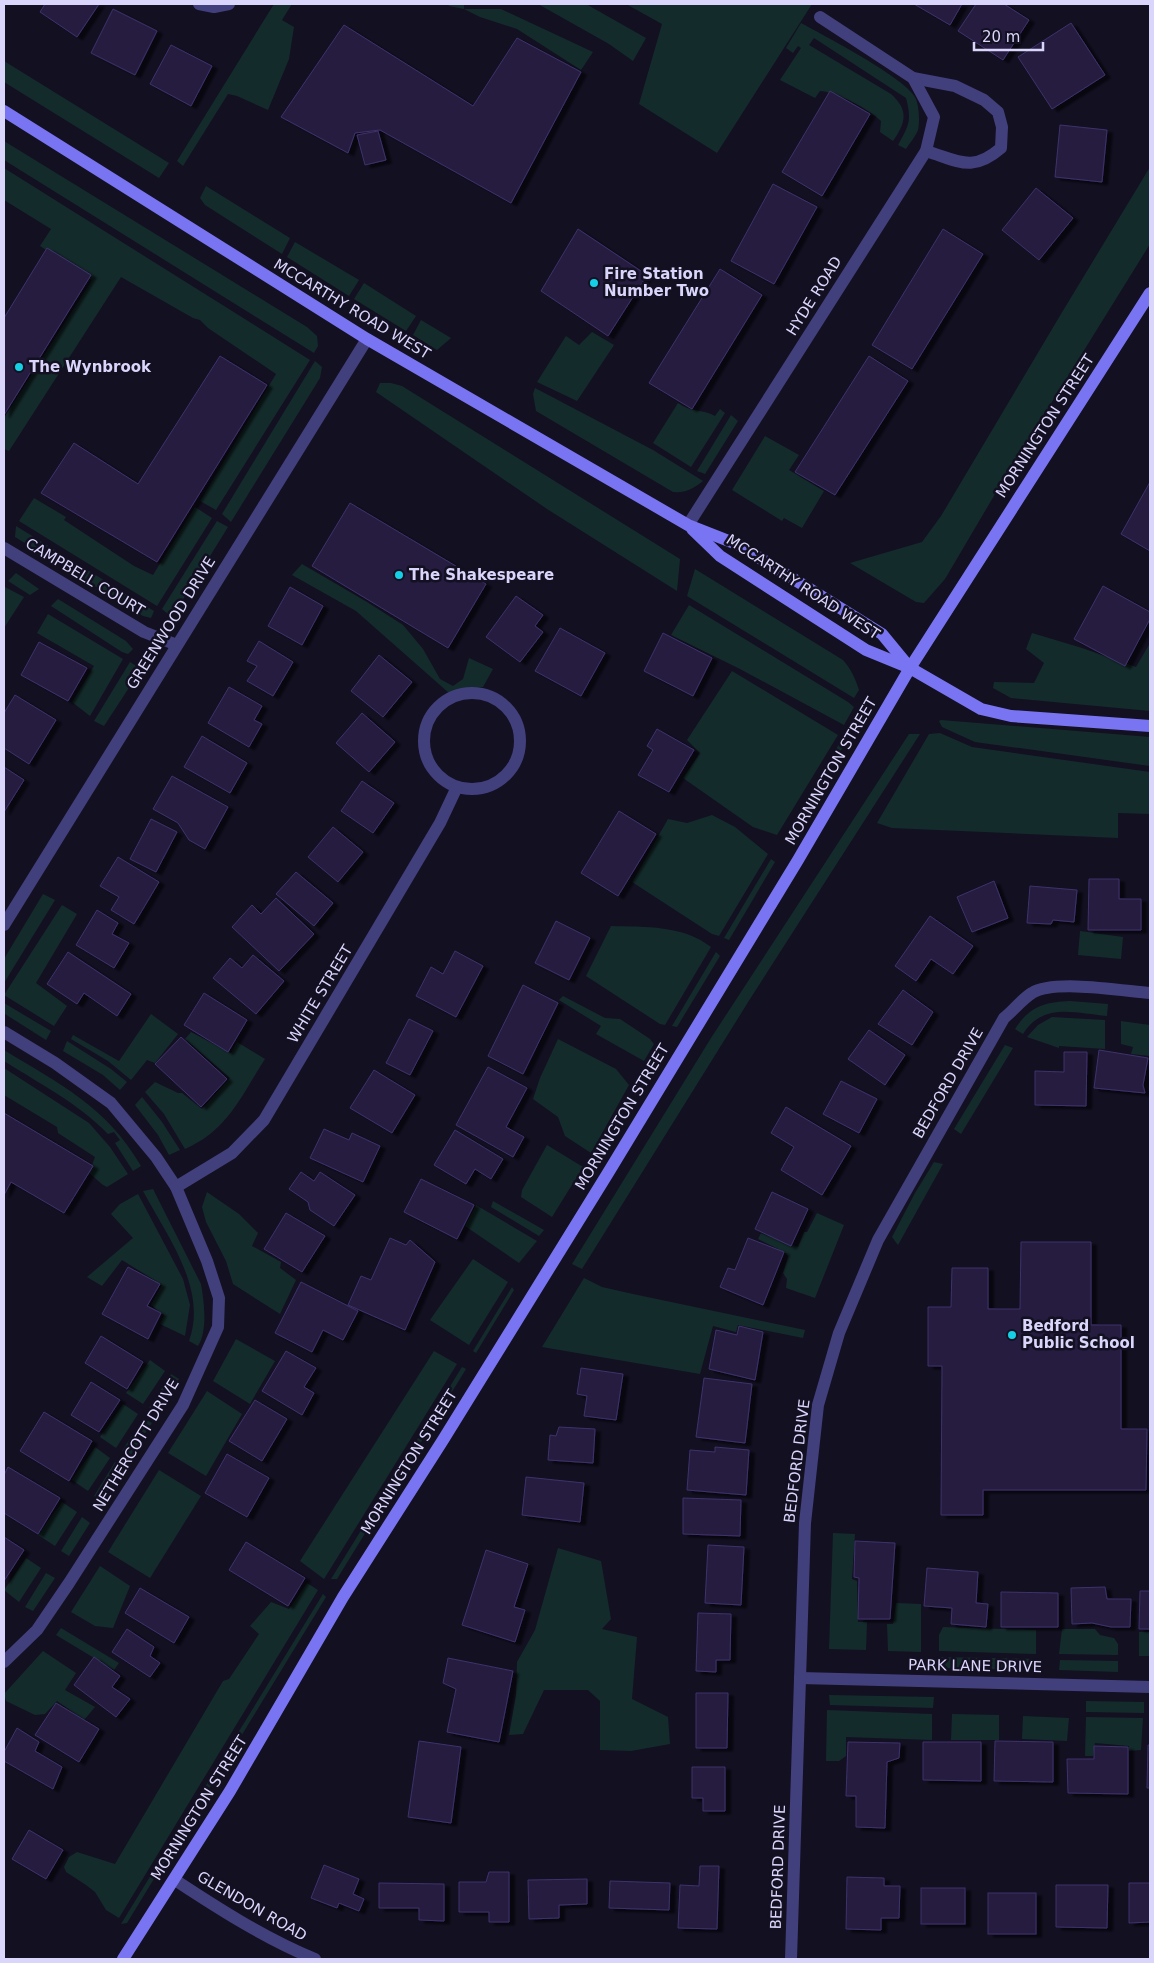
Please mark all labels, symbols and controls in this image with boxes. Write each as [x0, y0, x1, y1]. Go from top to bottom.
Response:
scale bar [974, 20, 1043, 52]
text: 20 m [982, 28, 1020, 46]
street label: HYDE ROAD [783, 253, 845, 339]
street label: MCCARTHY ROAD WEST [270, 255, 434, 363]
place label: Fire Station Number Two [604, 265, 709, 300]
marker: Fire Station Number Two [588, 277, 600, 289]
street label: MORNINGTON STREET [992, 350, 1099, 501]
place label: The Wynbrook [29, 358, 152, 376]
marker: The Wynbrook [13, 361, 25, 373]
street label: MCCARTHY ROAD WEST [723, 531, 884, 644]
street label: CAMPBELL COURT [22, 534, 149, 620]
street label: GREENWOOD DRIVE [123, 553, 219, 693]
place label: The Shakespeare [409, 566, 554, 584]
marker: The Shakespeare [393, 569, 405, 581]
street label: MORNINGTON STREET [781, 693, 881, 848]
street label: WHITE STREET [284, 941, 357, 1046]
street label: BEDFORD DRIVE [909, 1025, 987, 1141]
street label: MORNINGTON STREET [571, 1040, 673, 1193]
place label: Bedford Public School [1022, 1317, 1135, 1352]
marker: Bedford Public School [1006, 1329, 1018, 1341]
street label: NETHERCOTT DRIVE [89, 1375, 183, 1515]
street label: MORNINGTON STREET [357, 1386, 461, 1538]
street label: BEDFORD DRIVE [780, 1398, 814, 1524]
street label: PARK LANE DRIVE [908, 1656, 1042, 1676]
street label: MORNINGTON STREET [147, 1732, 251, 1884]
street label: BEDFORD DRIVE [767, 1804, 789, 1930]
street label: GLENDON ROAD [194, 1867, 310, 1945]

